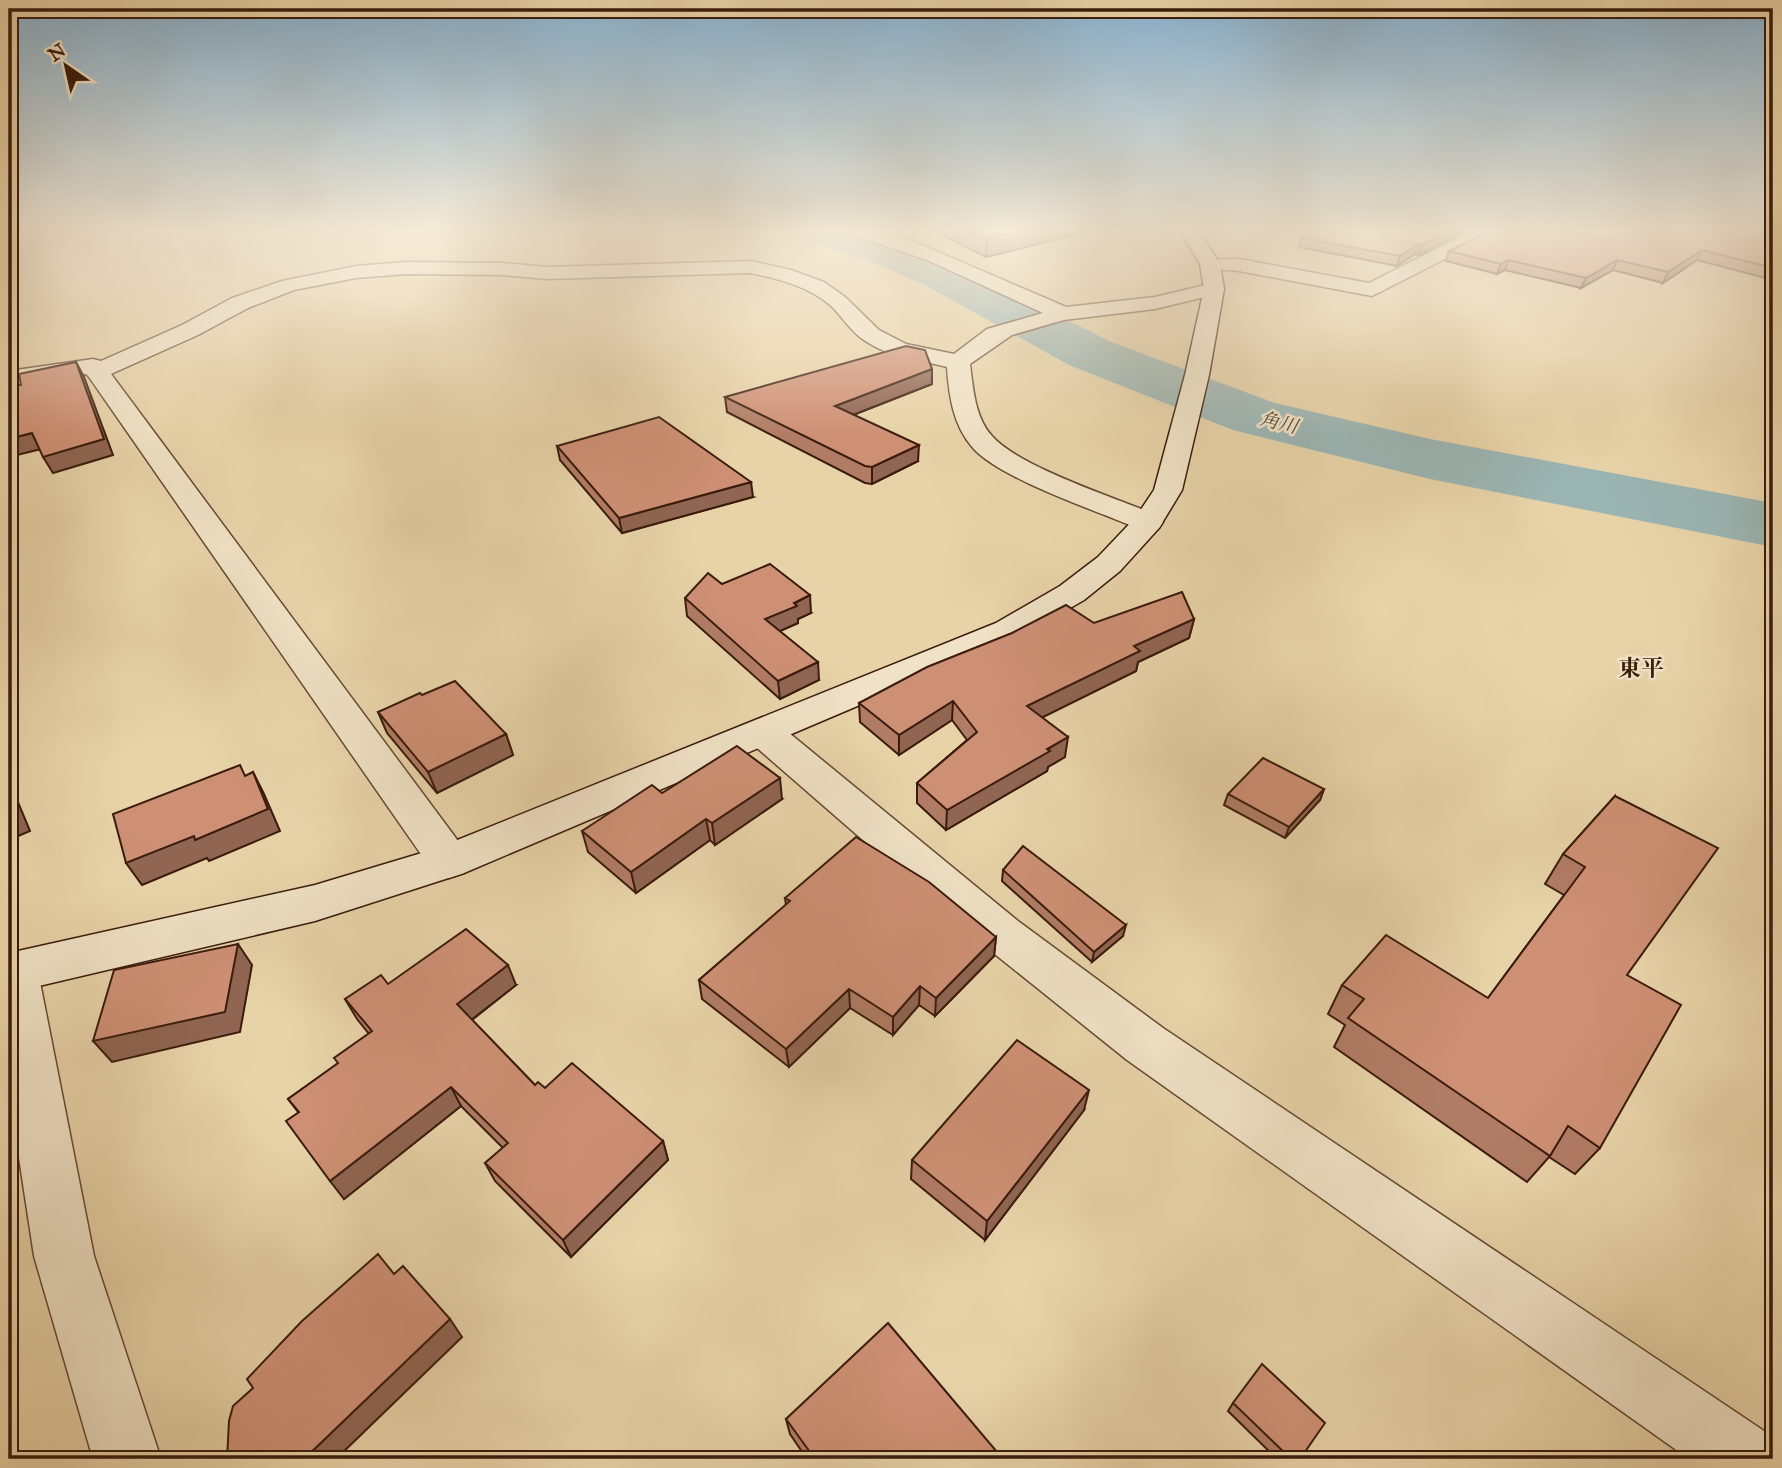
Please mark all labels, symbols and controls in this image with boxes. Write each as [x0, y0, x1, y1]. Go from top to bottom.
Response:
north arrow [32, 32, 102, 102]
text: N [44, 38, 70, 66]
water label: 角川 [1258, 407, 1302, 439]
district label: 東平 [1618, 654, 1664, 682]

